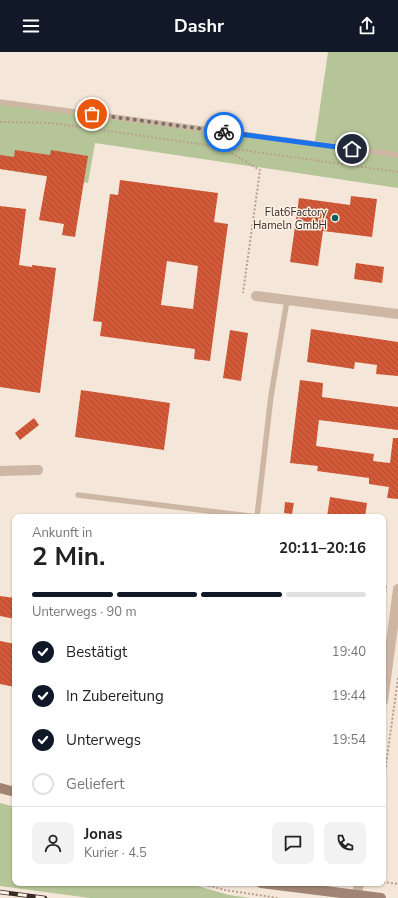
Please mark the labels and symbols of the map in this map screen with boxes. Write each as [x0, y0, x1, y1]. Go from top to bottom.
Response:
pin [75, 97, 109, 131]
courier [204, 112, 244, 152]
pin [335, 132, 369, 166]
place label: Flat6Factory Hameln GmbH [253, 205, 327, 233]
marker: Flat6Factory Hameln GmbH [330, 213, 340, 223]

